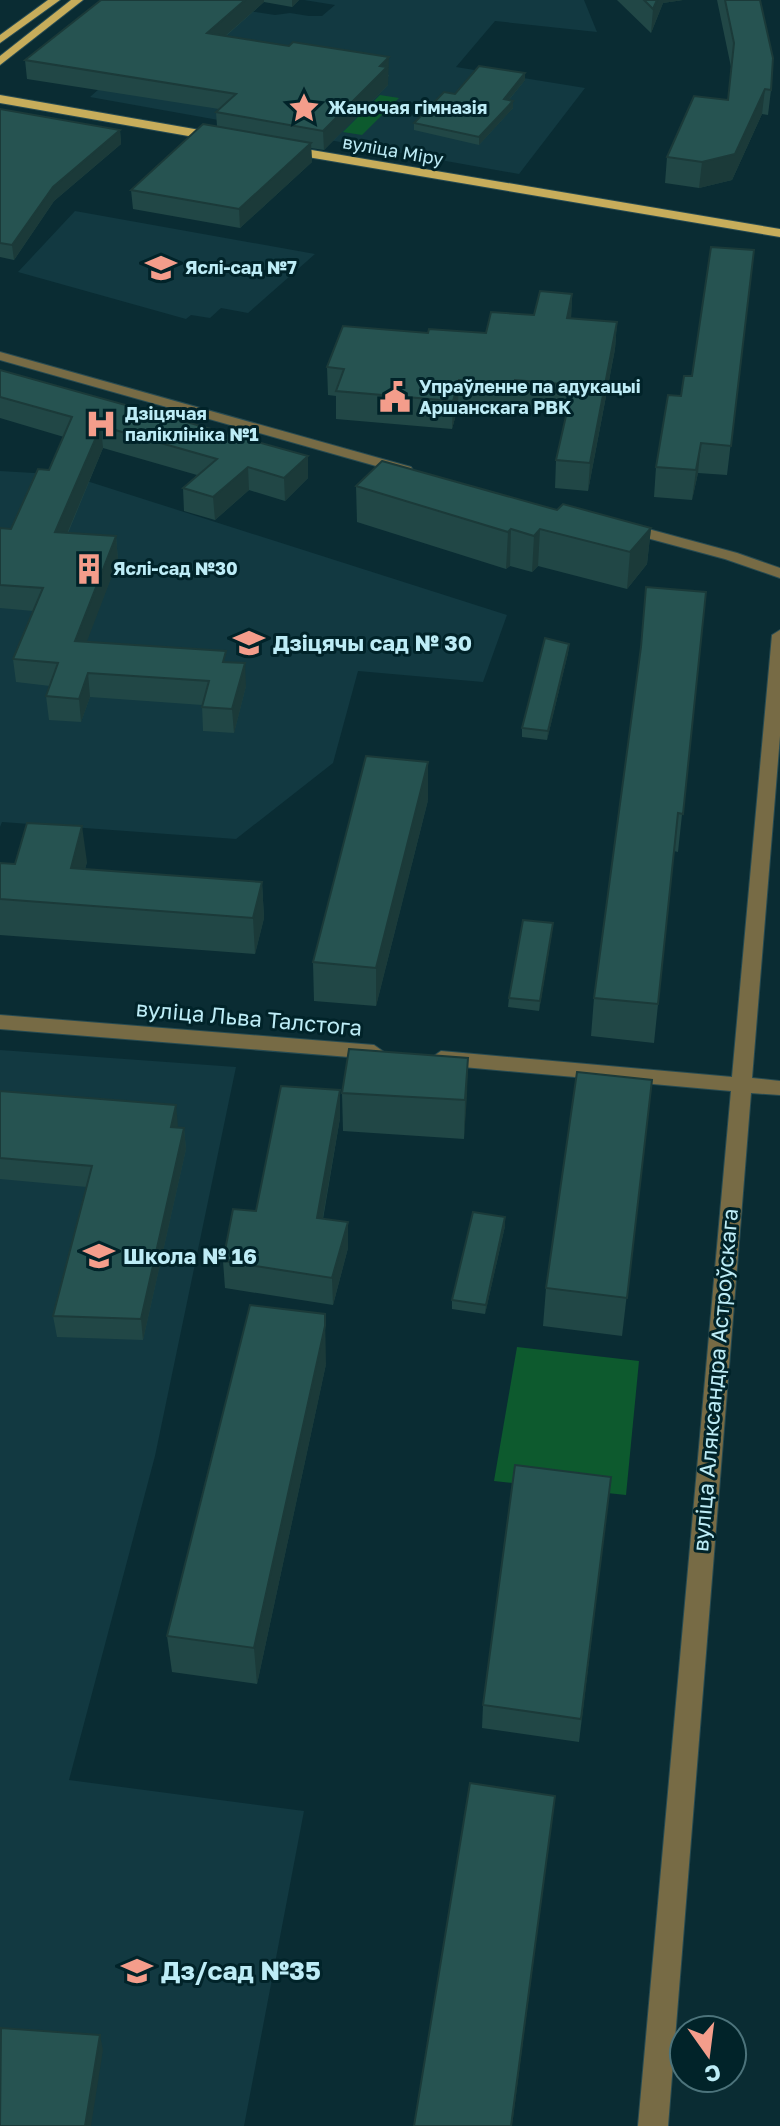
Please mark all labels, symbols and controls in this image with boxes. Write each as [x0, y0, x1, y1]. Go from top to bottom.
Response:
place icon: Жаночая гімназія [287, 91, 321, 125]
place label: Жаночая гімназія [328, 96, 487, 118]
street label: вуліца Міру [341, 130, 445, 170]
school or university icon: Яслі-сад №7 [144, 251, 178, 285]
place label: Яслі-сад №7 [185, 256, 297, 278]
place label: Упраўленне па адукацыі Аршанскага РВК [419, 375, 641, 418]
public building icon: Упраўленне па адукацыі Аршанскага РВК [378, 380, 412, 414]
place label: Дзіцячая паліклініка №1 [125, 402, 259, 445]
hospital icon: Дзіцячая паліклініка №1 [84, 407, 118, 441]
building icon: Яслі-сад №30 [72, 552, 106, 586]
place label: Яслі-сад №30 [113, 557, 238, 579]
school or university icon: Дзіцячы сад № 30 [232, 626, 266, 660]
place label: Дзіцячы сад № 30 [273, 629, 472, 656]
street label: вуліца Льва Талстога [135, 994, 363, 1041]
street label: вуліца Аляксандра Астроўскага [686, 1207, 743, 1553]
school or university icon: Школа № 16 [82, 1239, 116, 1273]
place label: Школа № 16 [123, 1242, 257, 1269]
school or university icon: Дз/сад №35 [120, 1954, 154, 1988]
place label: Дз/сад №35 [161, 1955, 321, 1986]
north arrow [668, 2014, 748, 2094]
text: С [702, 2059, 724, 2089]

